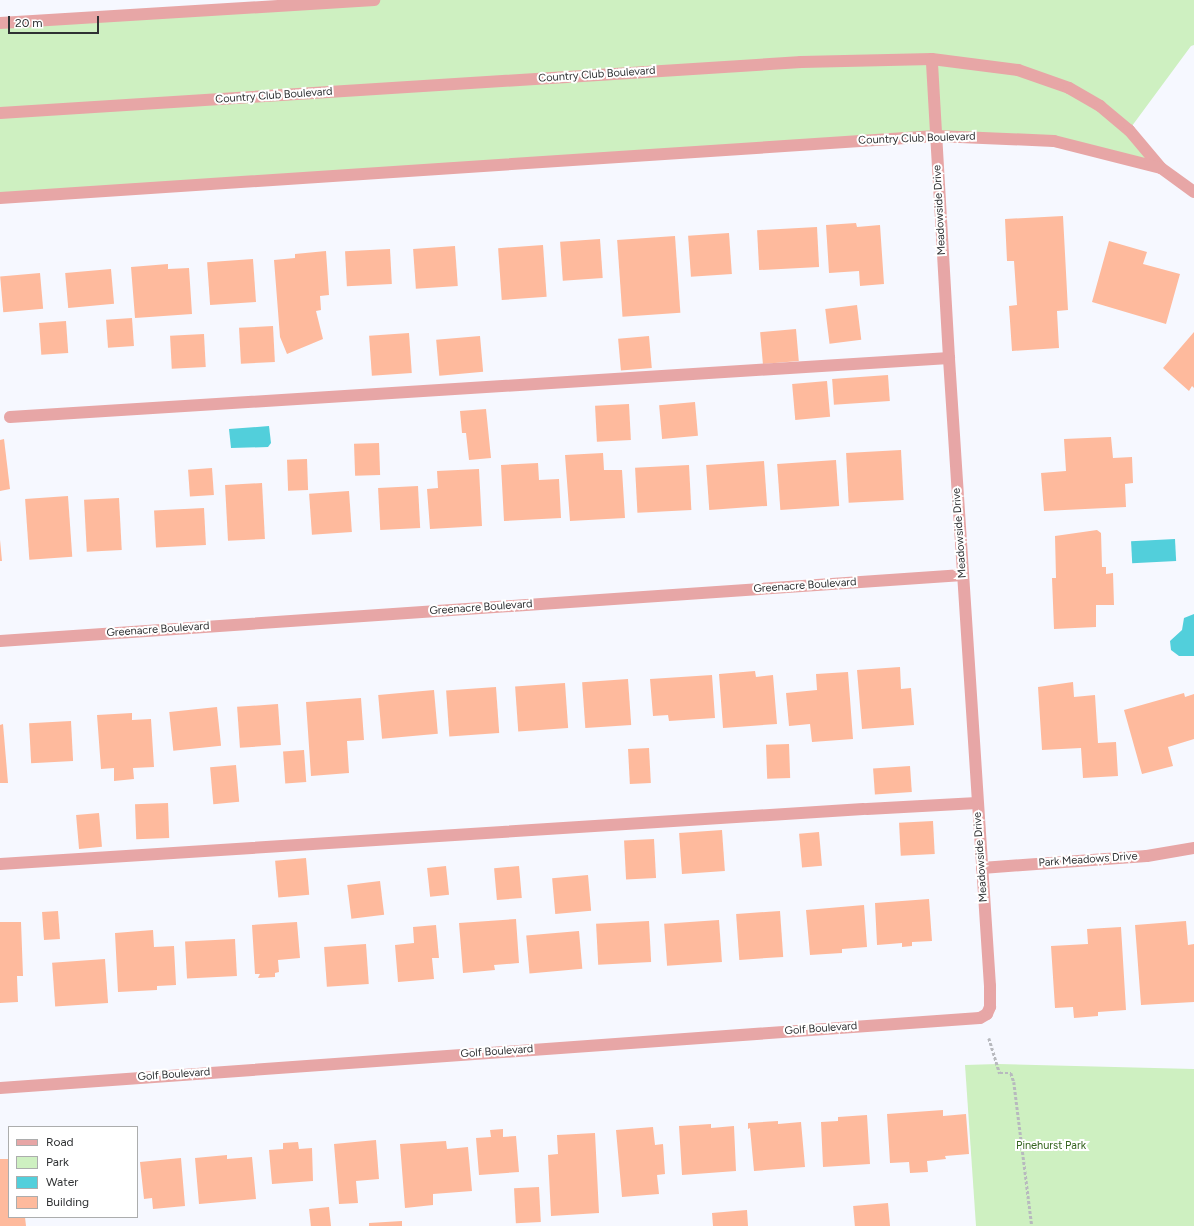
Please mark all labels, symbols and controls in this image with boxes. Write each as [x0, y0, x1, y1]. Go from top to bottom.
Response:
scale bar [10, 8, 101, 34]
text: 20 m [15, 16, 43, 30]
street label: Country Club Boulevard [538, 64, 656, 86]
street label: Country Club Boulevard [215, 85, 333, 107]
street label: Country Club Boulevard [858, 130, 976, 148]
street label: Meadowside Drive [931, 164, 949, 256]
street label: Meadowside Drive [950, 487, 970, 579]
street label: Greenacre Boulevard [753, 576, 857, 596]
street label: Greenacre Boulevard [429, 598, 533, 618]
street label: Greenacre Boulevard [106, 620, 210, 640]
street label: Meadowside Drive [971, 811, 991, 903]
street label: Park Meadows Drive [1038, 850, 1138, 870]
street label: Golf Boulevard [784, 1020, 858, 1038]
street label: Golf Boulevard [460, 1043, 534, 1061]
street label: Golf Boulevard [137, 1066, 211, 1084]
legend [8, 1126, 138, 1218]
text: Road [46, 1135, 74, 1149]
park label: Pinehurst Park [1016, 1139, 1086, 1153]
text: Park [46, 1155, 69, 1169]
text: Water [46, 1175, 78, 1189]
text: Building [46, 1195, 89, 1209]

